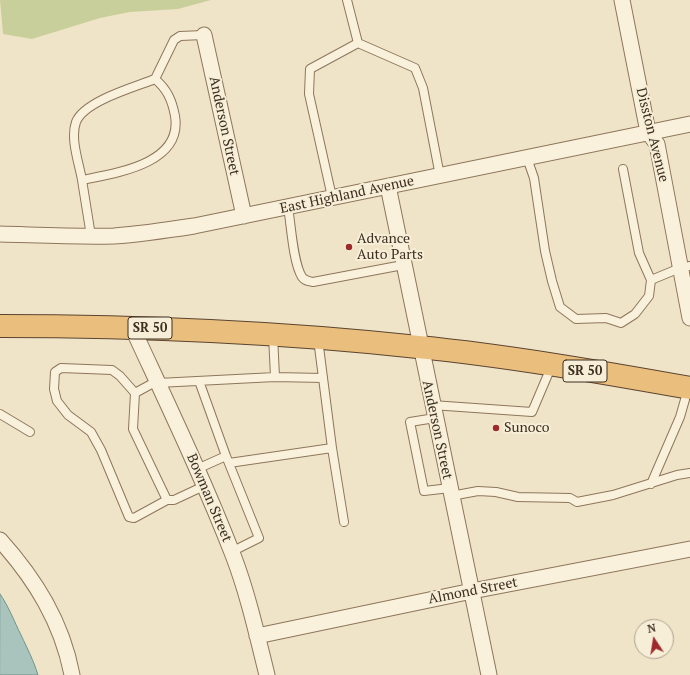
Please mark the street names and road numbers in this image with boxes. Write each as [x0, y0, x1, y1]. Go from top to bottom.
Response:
street label: Anderson Street [205, 75, 243, 177]
street label: Disston Avenue [632, 86, 672, 184]
street label: East Highland Avenue [279, 173, 415, 217]
road number: SR 50 [128, 317, 172, 339]
road number: SR 50 [563, 360, 607, 382]
street label: Anderson Street [418, 379, 456, 481]
street label: Bowman Street [183, 451, 235, 545]
street label: Almond Street [427, 574, 519, 608]

